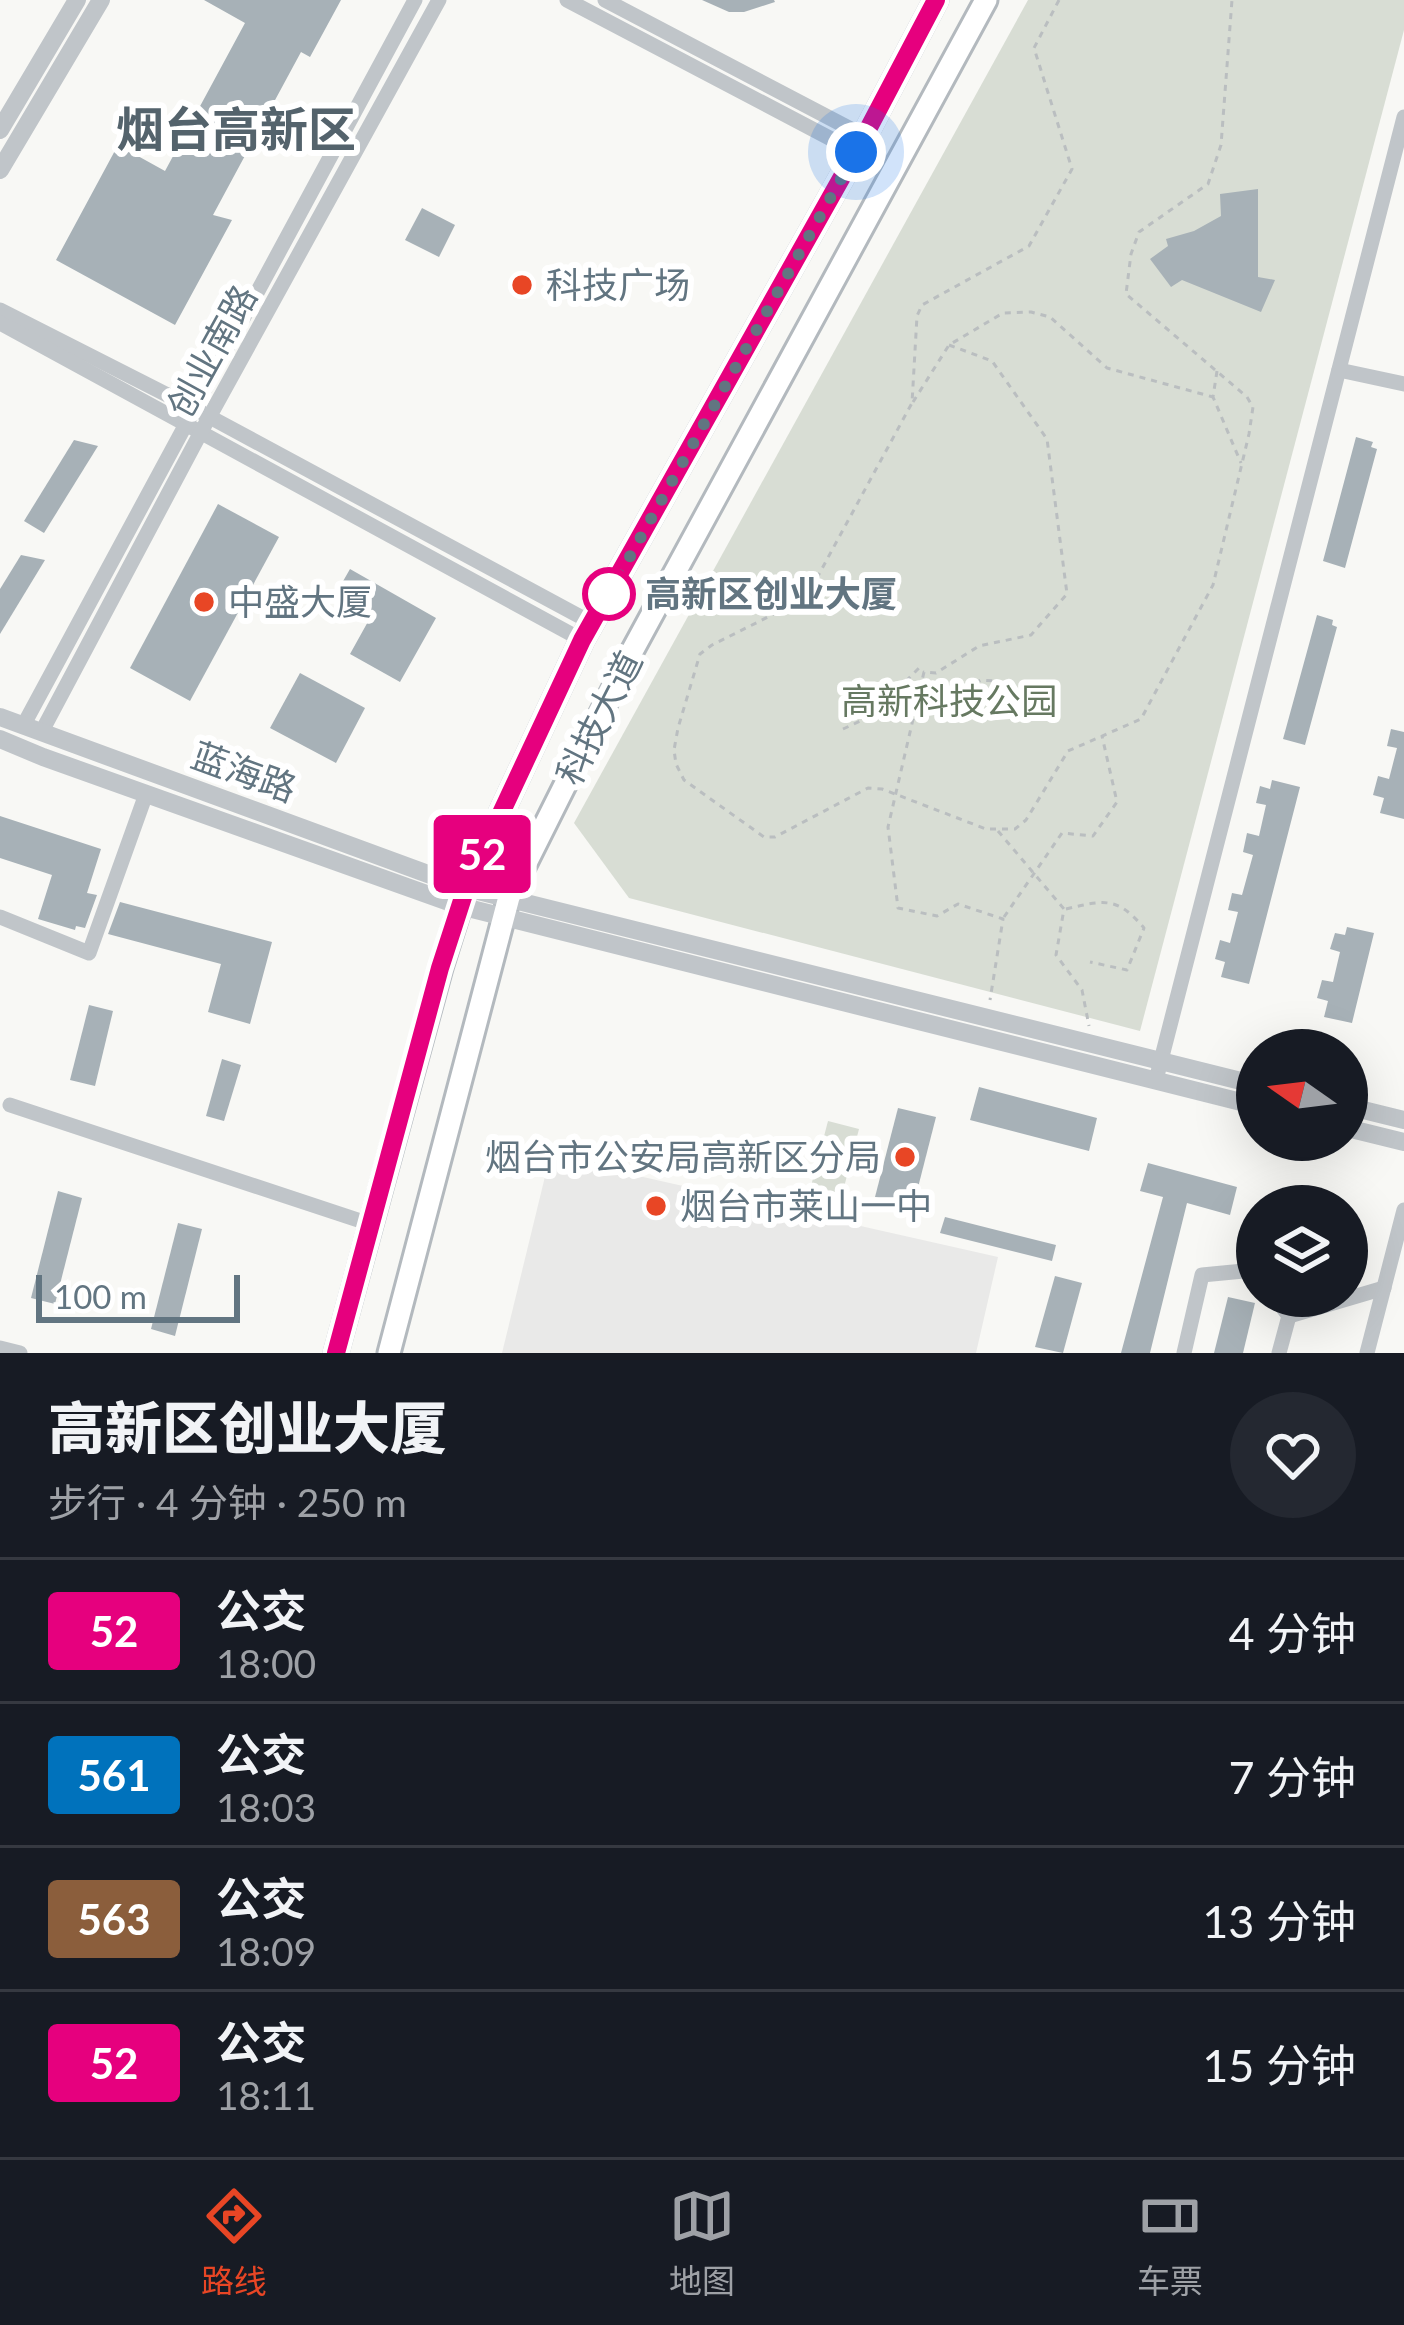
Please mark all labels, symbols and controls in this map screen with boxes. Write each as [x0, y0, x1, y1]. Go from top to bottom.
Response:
district label: 烟台高新区 [116, 100, 356, 157]
your location [826, 122, 886, 182]
place label: 科技广场 [546, 262, 690, 306]
marker: 科技广场 [509, 272, 535, 298]
street label: 创业南路 [157, 277, 265, 424]
marker: 高新区创业大厦 [584, 569, 634, 619]
place label: 高新区创业大厦 [645, 571, 897, 615]
place label: 中盛大厦 [228, 579, 372, 623]
marker: 中盛大厦 [191, 589, 217, 615]
street label: 科技大道 [546, 643, 650, 792]
park label: 高新科技公园 [841, 678, 1057, 722]
street label: 蓝海路 [186, 732, 303, 810]
line badge: 52 [428, 815, 536, 893]
text: 52 [458, 829, 506, 879]
north arrow [1236, 1029, 1368, 1161]
map controls [1236, 1029, 1368, 1317]
place label: 烟台市公安局高新区分局 [485, 1134, 881, 1178]
marker: 烟台市公安局高新区分局 [892, 1144, 918, 1170]
place label: 烟台市莱山一中 [680, 1183, 932, 1227]
button: layers [1236, 1185, 1368, 1317]
marker: 烟台市莱山一中 [643, 1193, 669, 1219]
scale bar [36, 1269, 240, 1322]
text: 100 m [54, 1276, 147, 1316]
button: heart [1230, 1392, 1356, 1518]
text: 高新区创业大厦 [48, 1393, 447, 1461]
text: 步行 · 4 分钟 · 250 m [48, 1479, 407, 1525]
text: 公交 [216, 1583, 306, 1637]
text: 52 [90, 1606, 138, 1656]
text: 4 分钟 [1228, 1606, 1356, 1660]
text: 18:00 [216, 1640, 316, 1686]
text: 公交 [216, 1727, 306, 1781]
text: 561 [77, 1750, 151, 1800]
text: 7 分钟 [1228, 1750, 1356, 1804]
text: 18:03 [216, 1784, 316, 1830]
text: 公交 [216, 1871, 306, 1925]
text: 563 [77, 1894, 151, 1944]
text: 13 分钟 [1202, 1894, 1356, 1948]
text: 18:09 [216, 1928, 316, 1974]
text: 公交 [216, 2015, 306, 2069]
text: 52 [90, 2038, 138, 2088]
text: 15 分钟 [1202, 2038, 1356, 2092]
text: 18:11 [216, 2072, 316, 2118]
tab: 路线 [201, 2183, 267, 2303]
tab: 地图 [669, 2183, 735, 2303]
tab: 车票 [1137, 2183, 1203, 2303]

